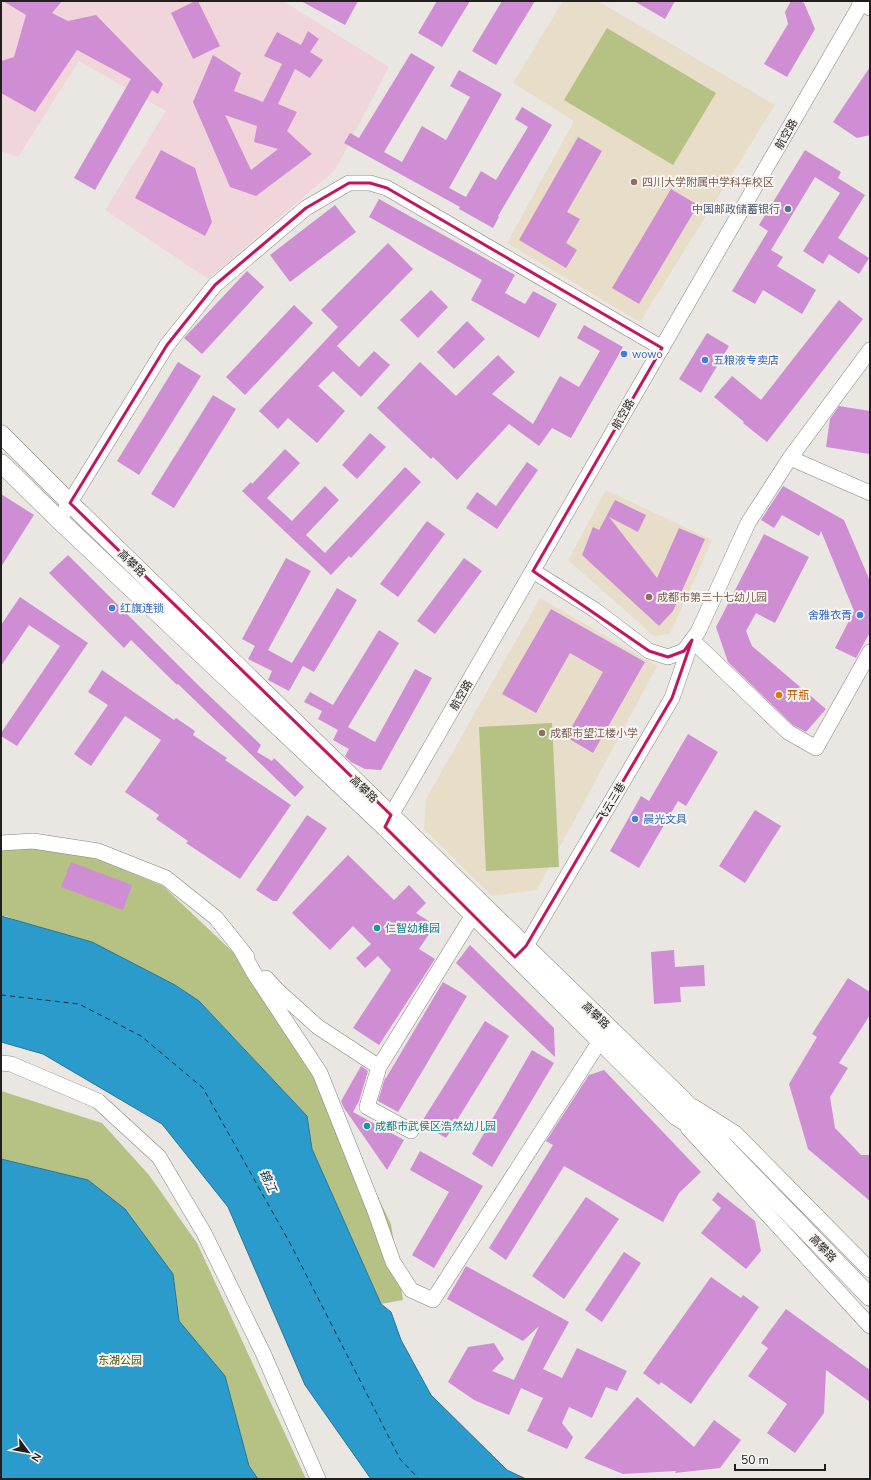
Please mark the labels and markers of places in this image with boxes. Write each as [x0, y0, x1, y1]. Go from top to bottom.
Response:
place label: 四川大学附属中学科华校区 [642, 175, 774, 190]
marker: 四川大学附属中学科华校区 [629, 177, 639, 187]
place label: 中国邮政储蓄银行 [692, 202, 780, 217]
marker: 中国邮政储蓄银行 [783, 204, 793, 214]
place label: wowo [632, 347, 663, 362]
marker: wowo [619, 349, 629, 359]
place label: 五粮液专卖店 [713, 353, 779, 368]
marker: 五粮液专卖店 [700, 355, 710, 365]
place label: 成都市第三十七幼儿园 [657, 590, 767, 605]
marker: 成都市第三十七幼儿园 [644, 592, 654, 602]
place label: 红旗连锁 [120, 601, 164, 616]
marker: 红旗连锁 [107, 603, 117, 613]
place label: 舍雅衣青 [808, 608, 852, 623]
marker: 舍雅衣青 [855, 610, 865, 620]
place label: 开瓶 [787, 688, 809, 703]
marker: 开瓶 [774, 690, 784, 700]
place label: 成都市望江楼小学 [550, 726, 638, 741]
marker: 成都市望江楼小学 [537, 728, 547, 738]
place label: 晨光文具 [643, 812, 687, 827]
marker: 晨光文具 [630, 814, 640, 824]
place label: 仁智幼稚园 [385, 921, 440, 936]
marker: 仁智幼稚园 [372, 923, 382, 933]
place label: 成都市武侯区浩然幼儿园 [375, 1119, 496, 1134]
marker: 成都市武侯区浩然幼儿园 [362, 1121, 372, 1131]

